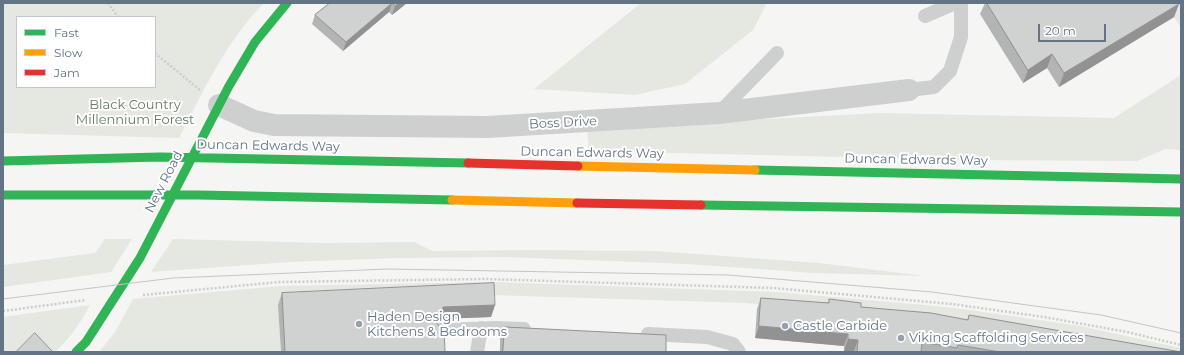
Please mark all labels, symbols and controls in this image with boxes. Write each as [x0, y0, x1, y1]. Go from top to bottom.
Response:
legend [16, 16, 156, 88]
scale bar [1040, 16, 1108, 42]
text: 20 m [1045, 23, 1076, 38]
text: Fast [54, 25, 79, 40]
text: Slow [54, 45, 83, 60]
text: Jam [54, 65, 80, 80]
park label: Black Country Millennium Forest [76, 97, 194, 128]
street label: Boss Drive [529, 113, 597, 133]
street label: Duncan Edwards Way [196, 137, 340, 155]
street label: Duncan Edwards Way [520, 144, 664, 162]
street label: New Road [142, 149, 186, 215]
street label: Duncan Edwards Way [844, 151, 988, 169]
place label: Haden Design Kitchens & Bedrooms [367, 309, 507, 340]
place label: Castle Carbide [793, 318, 887, 334]
marker: Haden Design Kitchens & Bedrooms [354, 319, 364, 329]
marker: Castle Carbide [780, 321, 790, 331]
place label: Viking Scaffolding Services [909, 330, 1084, 346]
marker: Viking Scaffolding Services [896, 333, 906, 343]

